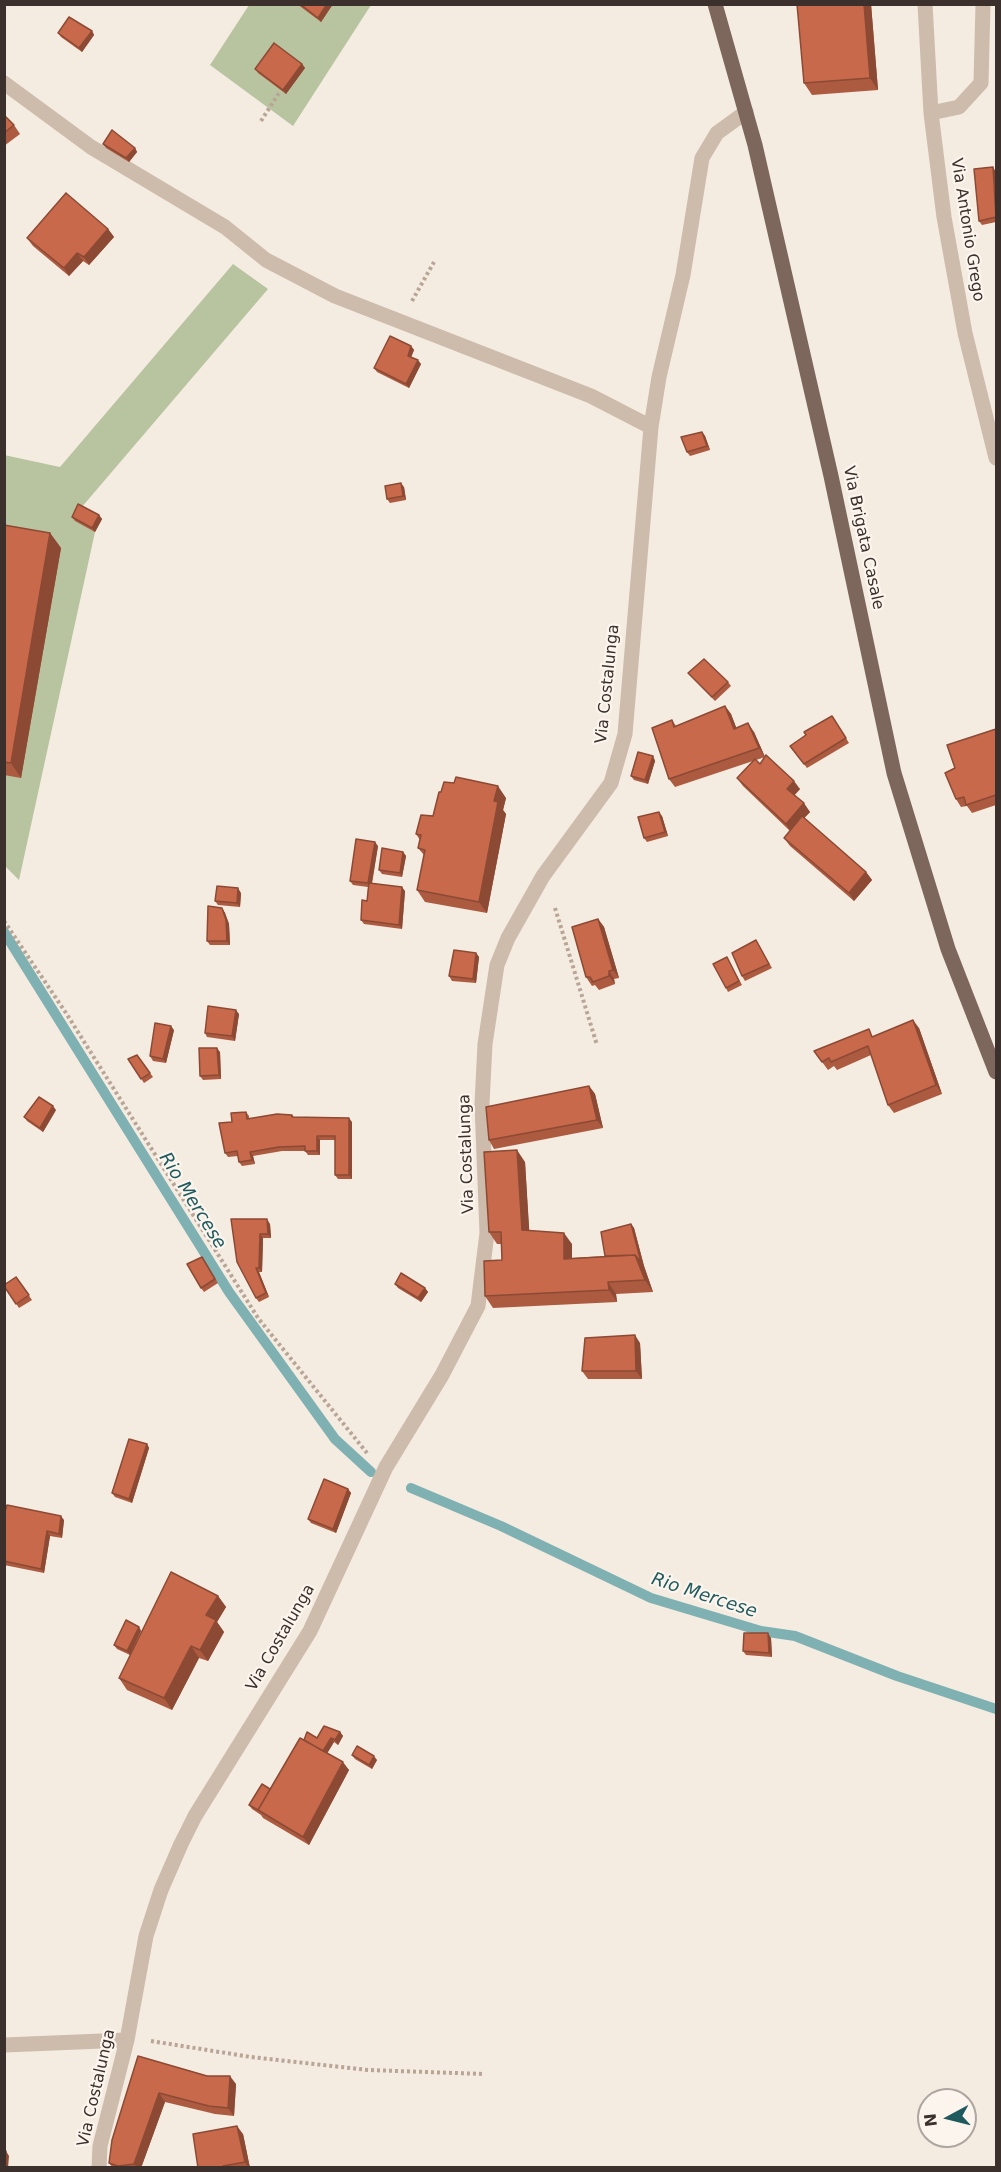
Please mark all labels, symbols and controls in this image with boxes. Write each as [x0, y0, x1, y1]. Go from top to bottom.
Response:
street label: Via Antonio Grego [946, 157, 988, 303]
street label: Via Brigata Casale [838, 464, 888, 612]
street label: Via Costalunga [592, 623, 624, 745]
street label: Via Costalunga [455, 1094, 479, 1214]
water label: Rio Mercese [154, 1149, 230, 1253]
water label: Rio Mercese [649, 1569, 759, 1623]
street label: Via Costalunga [243, 1581, 319, 1695]
street label: Via Costalunga [74, 2027, 120, 2149]
north arrow [917, 2088, 977, 2148]
text: N [920, 2112, 941, 2128]

